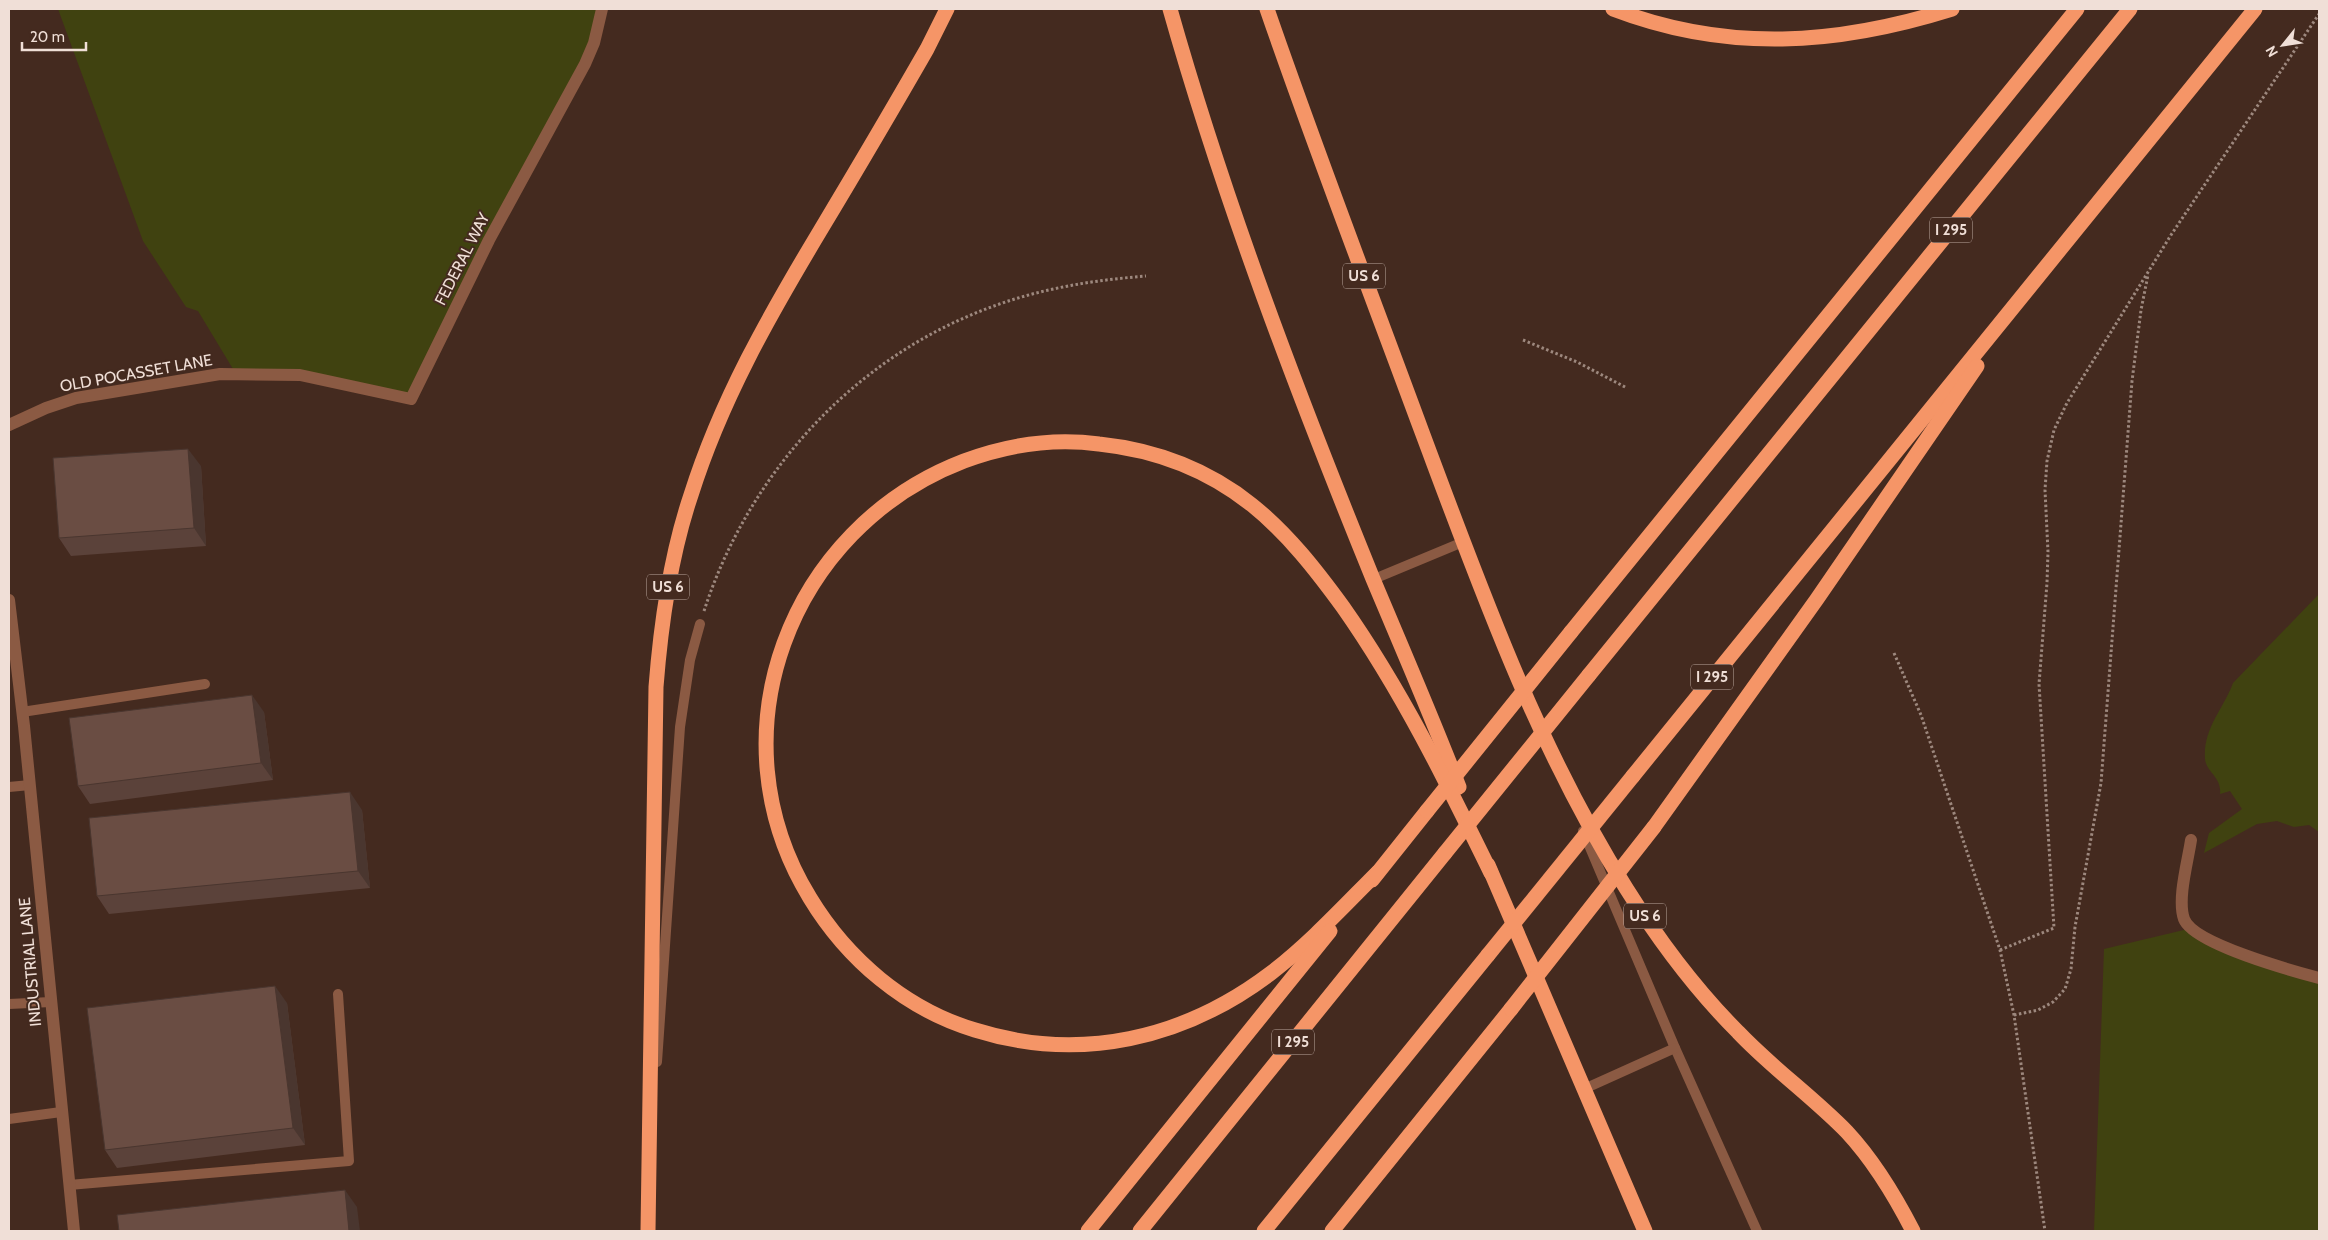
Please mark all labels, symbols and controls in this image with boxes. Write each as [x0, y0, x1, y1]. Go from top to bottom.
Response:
scale bar [22, 20, 86, 52]
north arrow [2258, 20, 2308, 70]
text: 20 m [30, 28, 65, 46]
text: N [2261, 43, 2282, 60]
street label: FEDERAL WAY [431, 209, 494, 308]
road number: I 295 [1930, 218, 1972, 242]
road number: US 6 [1343, 264, 1385, 288]
street label: OLD POCASSET LANE [58, 350, 214, 396]
road number: US 6 [647, 574, 689, 600]
road number: I 295 [1691, 664, 1733, 690]
street label: INDUSTRIAL LANE [15, 896, 45, 1027]
road number: US 6 [1624, 904, 1666, 928]
road number: I 295 [1272, 1030, 1314, 1054]

